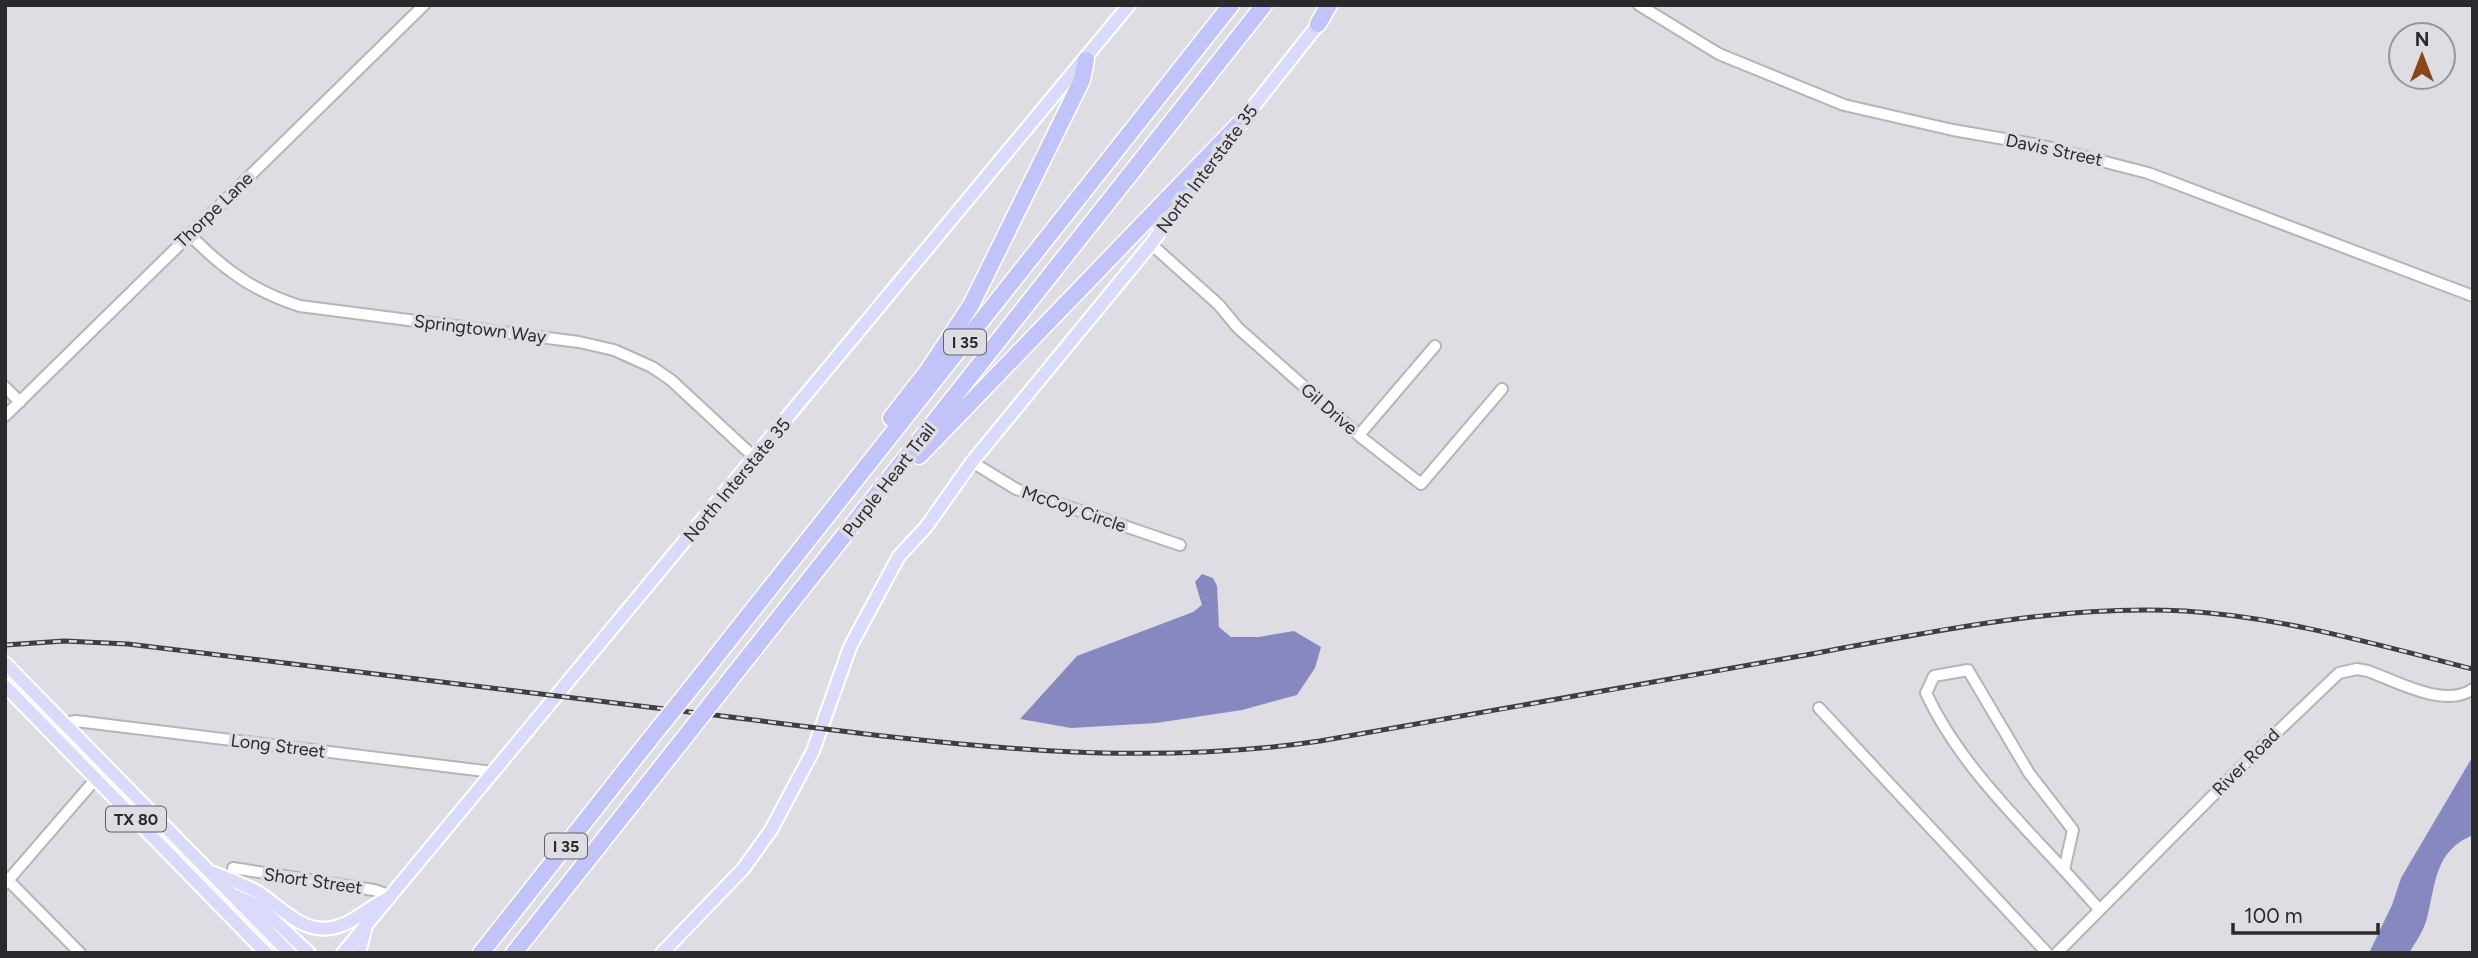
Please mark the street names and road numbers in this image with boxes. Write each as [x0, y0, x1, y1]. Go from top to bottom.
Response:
street label: North Interstate 35 [1152, 101, 1262, 237]
street label: Davis Street [2004, 129, 2105, 171]
street label: Thorpe Lane [170, 167, 258, 253]
street label: Springtown Way [413, 310, 548, 348]
road number: I 35 [944, 330, 986, 354]
street label: Gil Drive [1296, 378, 1362, 440]
street label: North Interstate 35 [679, 414, 795, 546]
street label: Purple Heart Trail [838, 419, 940, 541]
street label: McCoy Circle [1019, 481, 1129, 537]
street label: River Road [2208, 724, 2284, 800]
street label: Long Street [229, 729, 327, 763]
road number: TX 80 [106, 806, 166, 832]
road number: I 35 [545, 834, 587, 859]
street label: Short Street [262, 863, 364, 899]

